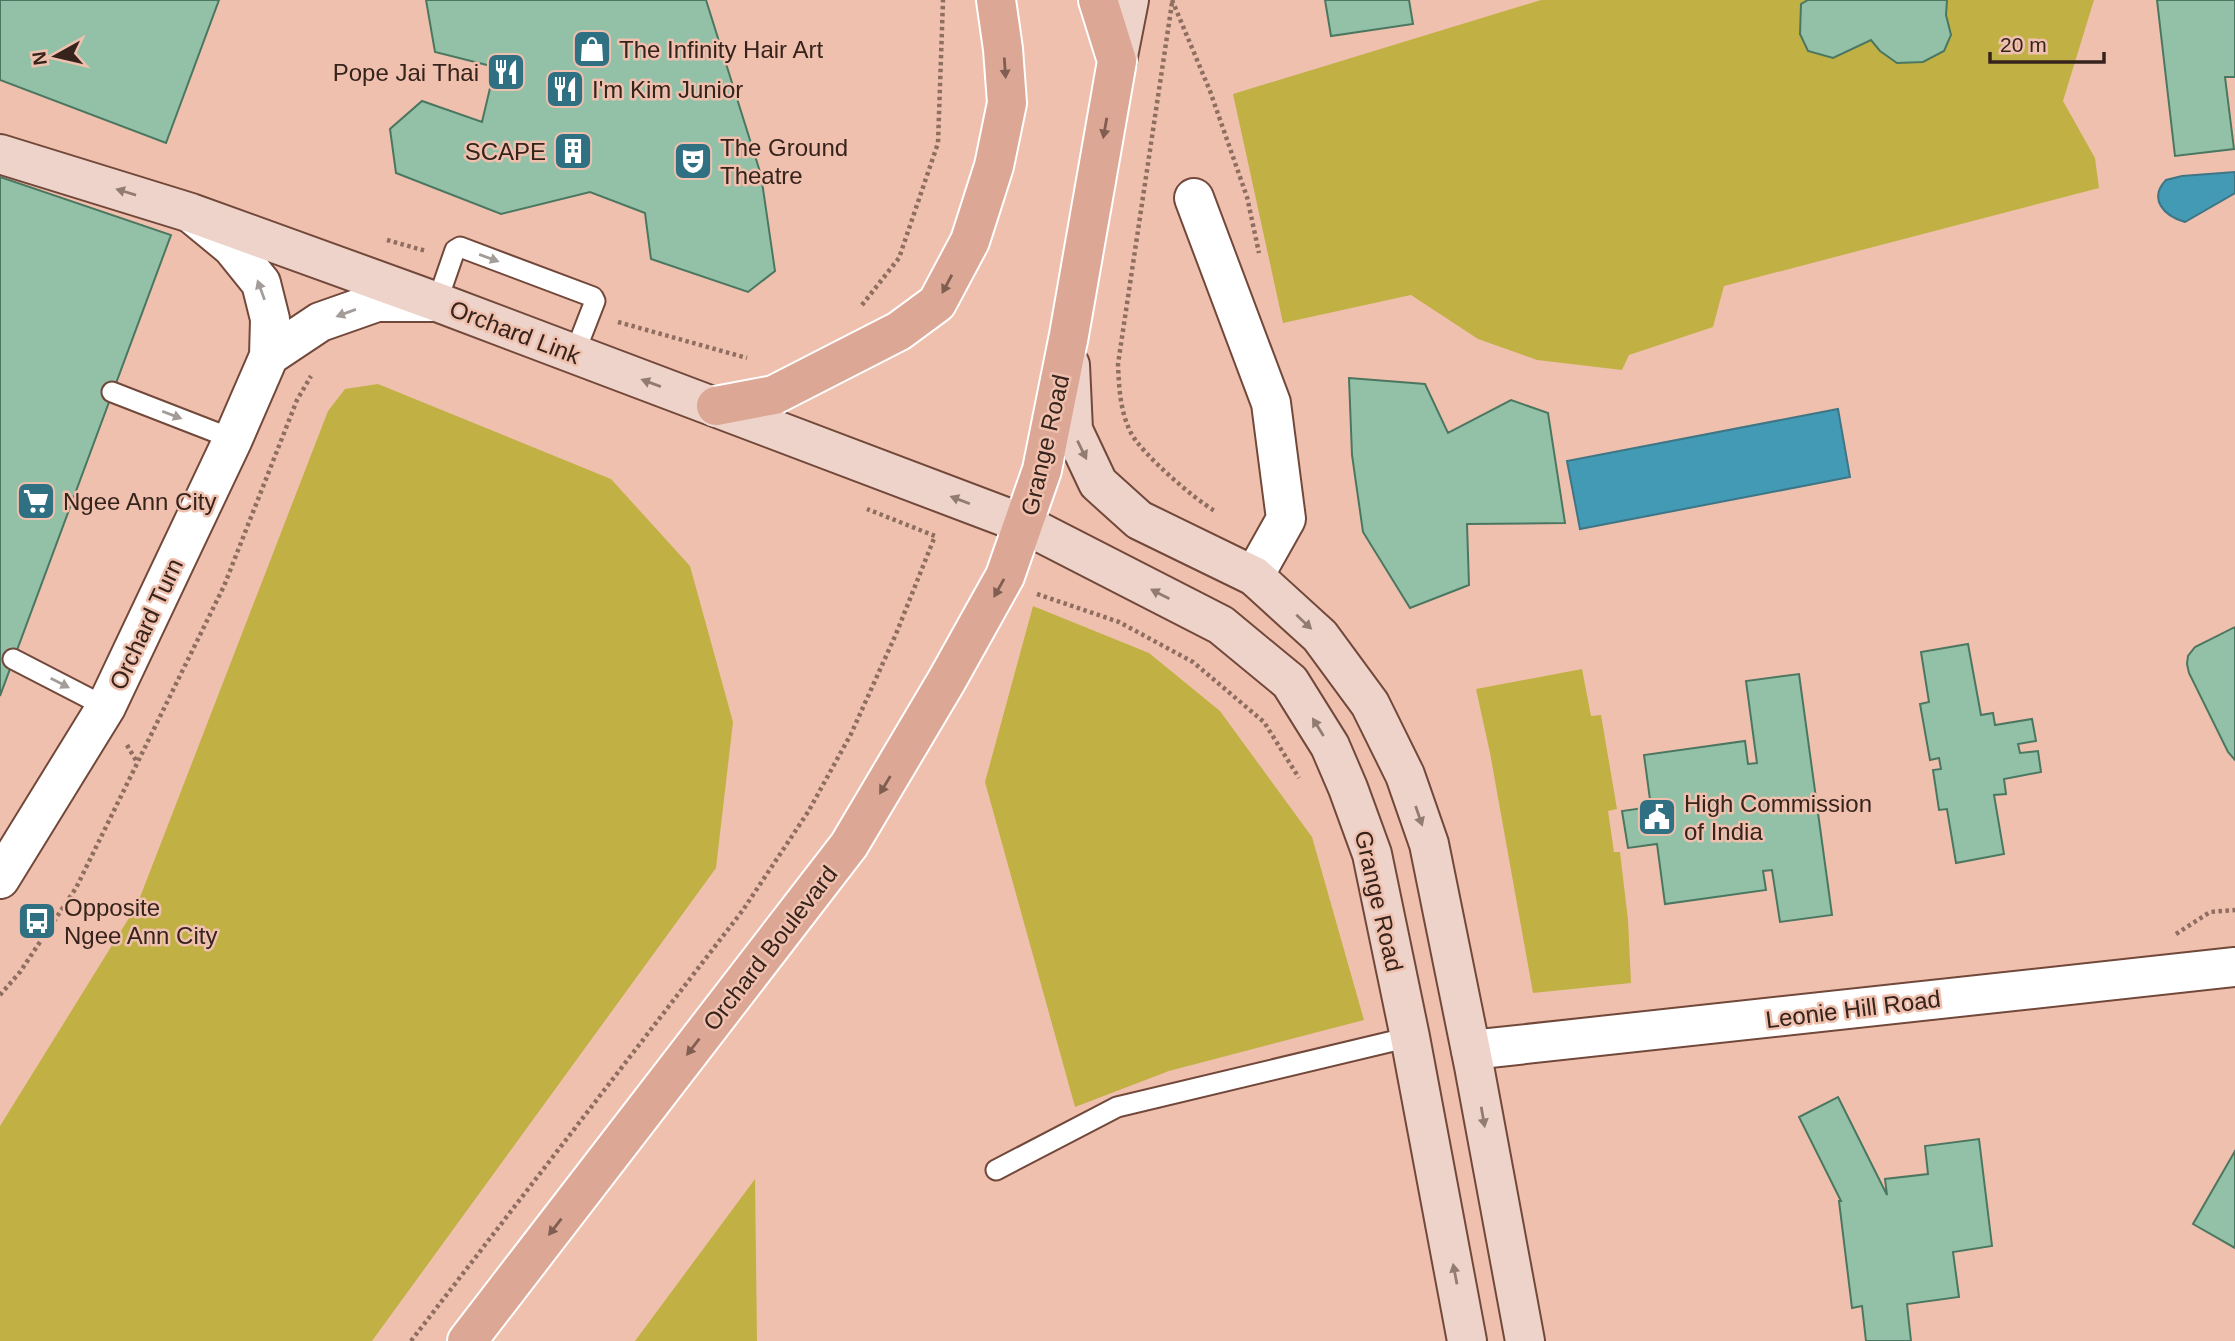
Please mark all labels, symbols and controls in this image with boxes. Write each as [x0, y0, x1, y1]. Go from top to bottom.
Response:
north arrow [21, 21, 91, 91]
scale bar [1990, 21, 2104, 65]
shop icon: The Infinity Hair Art [571, 28, 613, 70]
text: 20 m [2000, 33, 2047, 56]
place label: The Infinity Hair Art [619, 36, 823, 63]
text: N [28, 50, 51, 67]
restaurant icon: Pope Jai Thai [485, 51, 527, 93]
one-way arrow [999, 57, 1010, 79]
place label: Pope Jai Thai [333, 59, 479, 86]
restaurant icon: I'm Kim Junior [544, 68, 586, 110]
place label: I'm Kim Junior [592, 76, 743, 103]
one-way arrow [1099, 117, 1110, 139]
building icon: SCAPE [552, 130, 594, 172]
place label: The Ground Theatre [720, 134, 848, 189]
place label: SCAPE [465, 138, 546, 165]
theatre icon: The Ground Theatre [672, 140, 714, 182]
one-way arrow [115, 187, 136, 197]
one-way arrow [479, 253, 500, 264]
one-way arrow [941, 275, 953, 294]
one-way arrow [256, 279, 267, 300]
street label: Orchard Link [446, 295, 585, 370]
one-way arrow [335, 308, 356, 319]
street label: Grange Road [1016, 372, 1074, 518]
one-way arrow [641, 377, 662, 388]
one-way arrow [162, 410, 183, 421]
one-way arrow [1077, 440, 1088, 460]
supermarket icon: Ngee Ann City [15, 480, 57, 522]
place label: Ngee Ann City [63, 488, 216, 515]
one-way arrow [950, 495, 971, 506]
street label: Orchard Turn [104, 554, 188, 694]
one-way arrow [993, 578, 1005, 597]
one-way arrow [1150, 588, 1170, 599]
one-way arrow [1295, 614, 1313, 630]
one-way arrow [50, 677, 70, 689]
one-way arrow [1311, 717, 1324, 736]
one-way arrow [879, 775, 891, 794]
place label: High Commission of India [1684, 790, 1872, 845]
public building icon: High Commission of India [1636, 796, 1678, 838]
one-way arrow [1414, 805, 1425, 826]
street label: Grange Road [1350, 828, 1408, 974]
street label: Orchard Boulevard [697, 860, 843, 1036]
place label: Opposite Ngee Ann City [64, 894, 217, 949]
bus stop icon: Opposite Ngee Ann City [16, 900, 58, 942]
street label: Leonie Hill Road [1764, 985, 1942, 1033]
one-way arrow [687, 1038, 701, 1056]
one-way arrow [1478, 1106, 1489, 1128]
one-way arrow [547, 1218, 562, 1236]
one-way arrow [1449, 1263, 1460, 1285]

